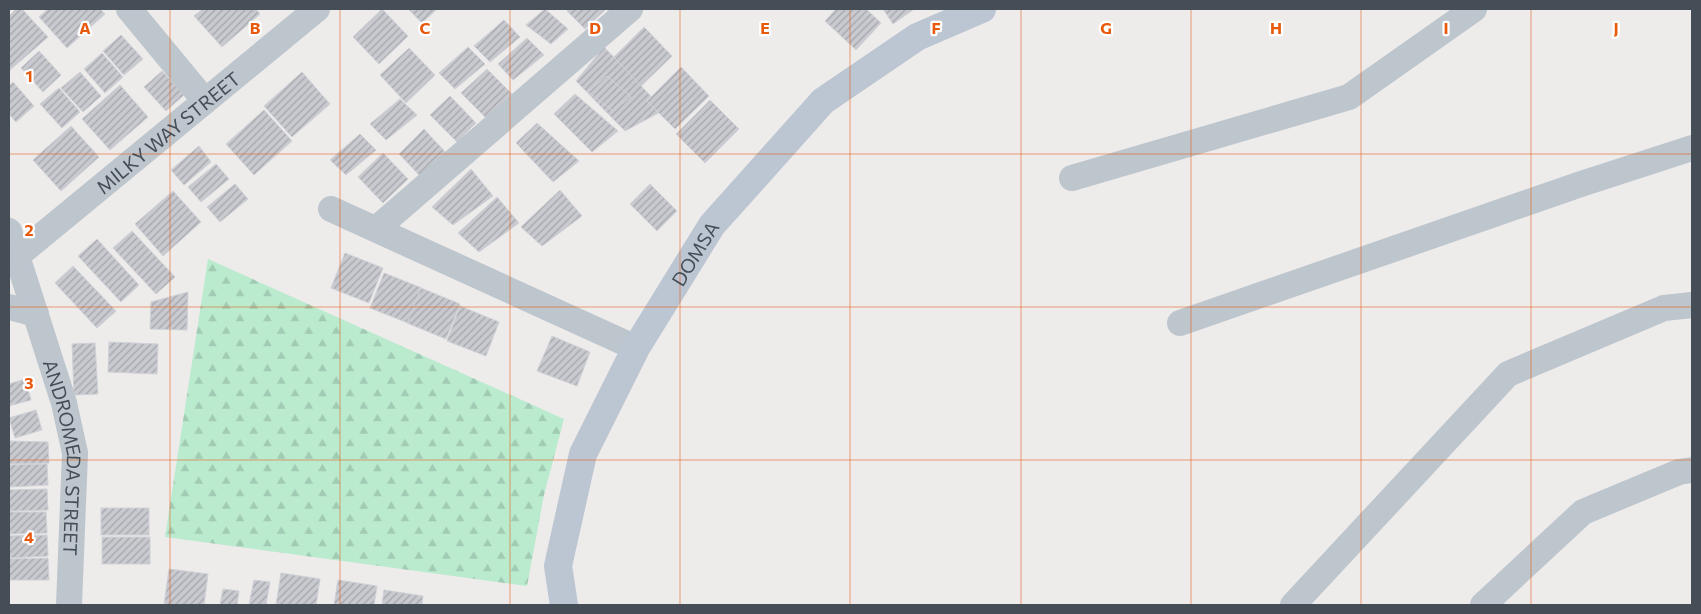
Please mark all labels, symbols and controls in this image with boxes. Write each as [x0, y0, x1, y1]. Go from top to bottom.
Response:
text: A [79, 18, 91, 37]
text: B [250, 18, 261, 37]
text: C [420, 18, 431, 37]
text: D [589, 18, 601, 37]
text: E [760, 18, 770, 37]
text: F [931, 18, 941, 37]
text: G [1100, 18, 1112, 37]
text: H [1270, 18, 1282, 37]
text: I [1443, 18, 1449, 37]
text: J [1613, 18, 1619, 37]
text: 1 [25, 66, 33, 85]
street label: MILKY WAY STREET [91, 66, 244, 198]
street label: DOMSA [666, 217, 723, 290]
text: 2 [24, 220, 34, 239]
street label: ANDROMEDA STREET [39, 356, 87, 556]
text: 3 [24, 373, 34, 392]
text: 4 [24, 527, 34, 546]

